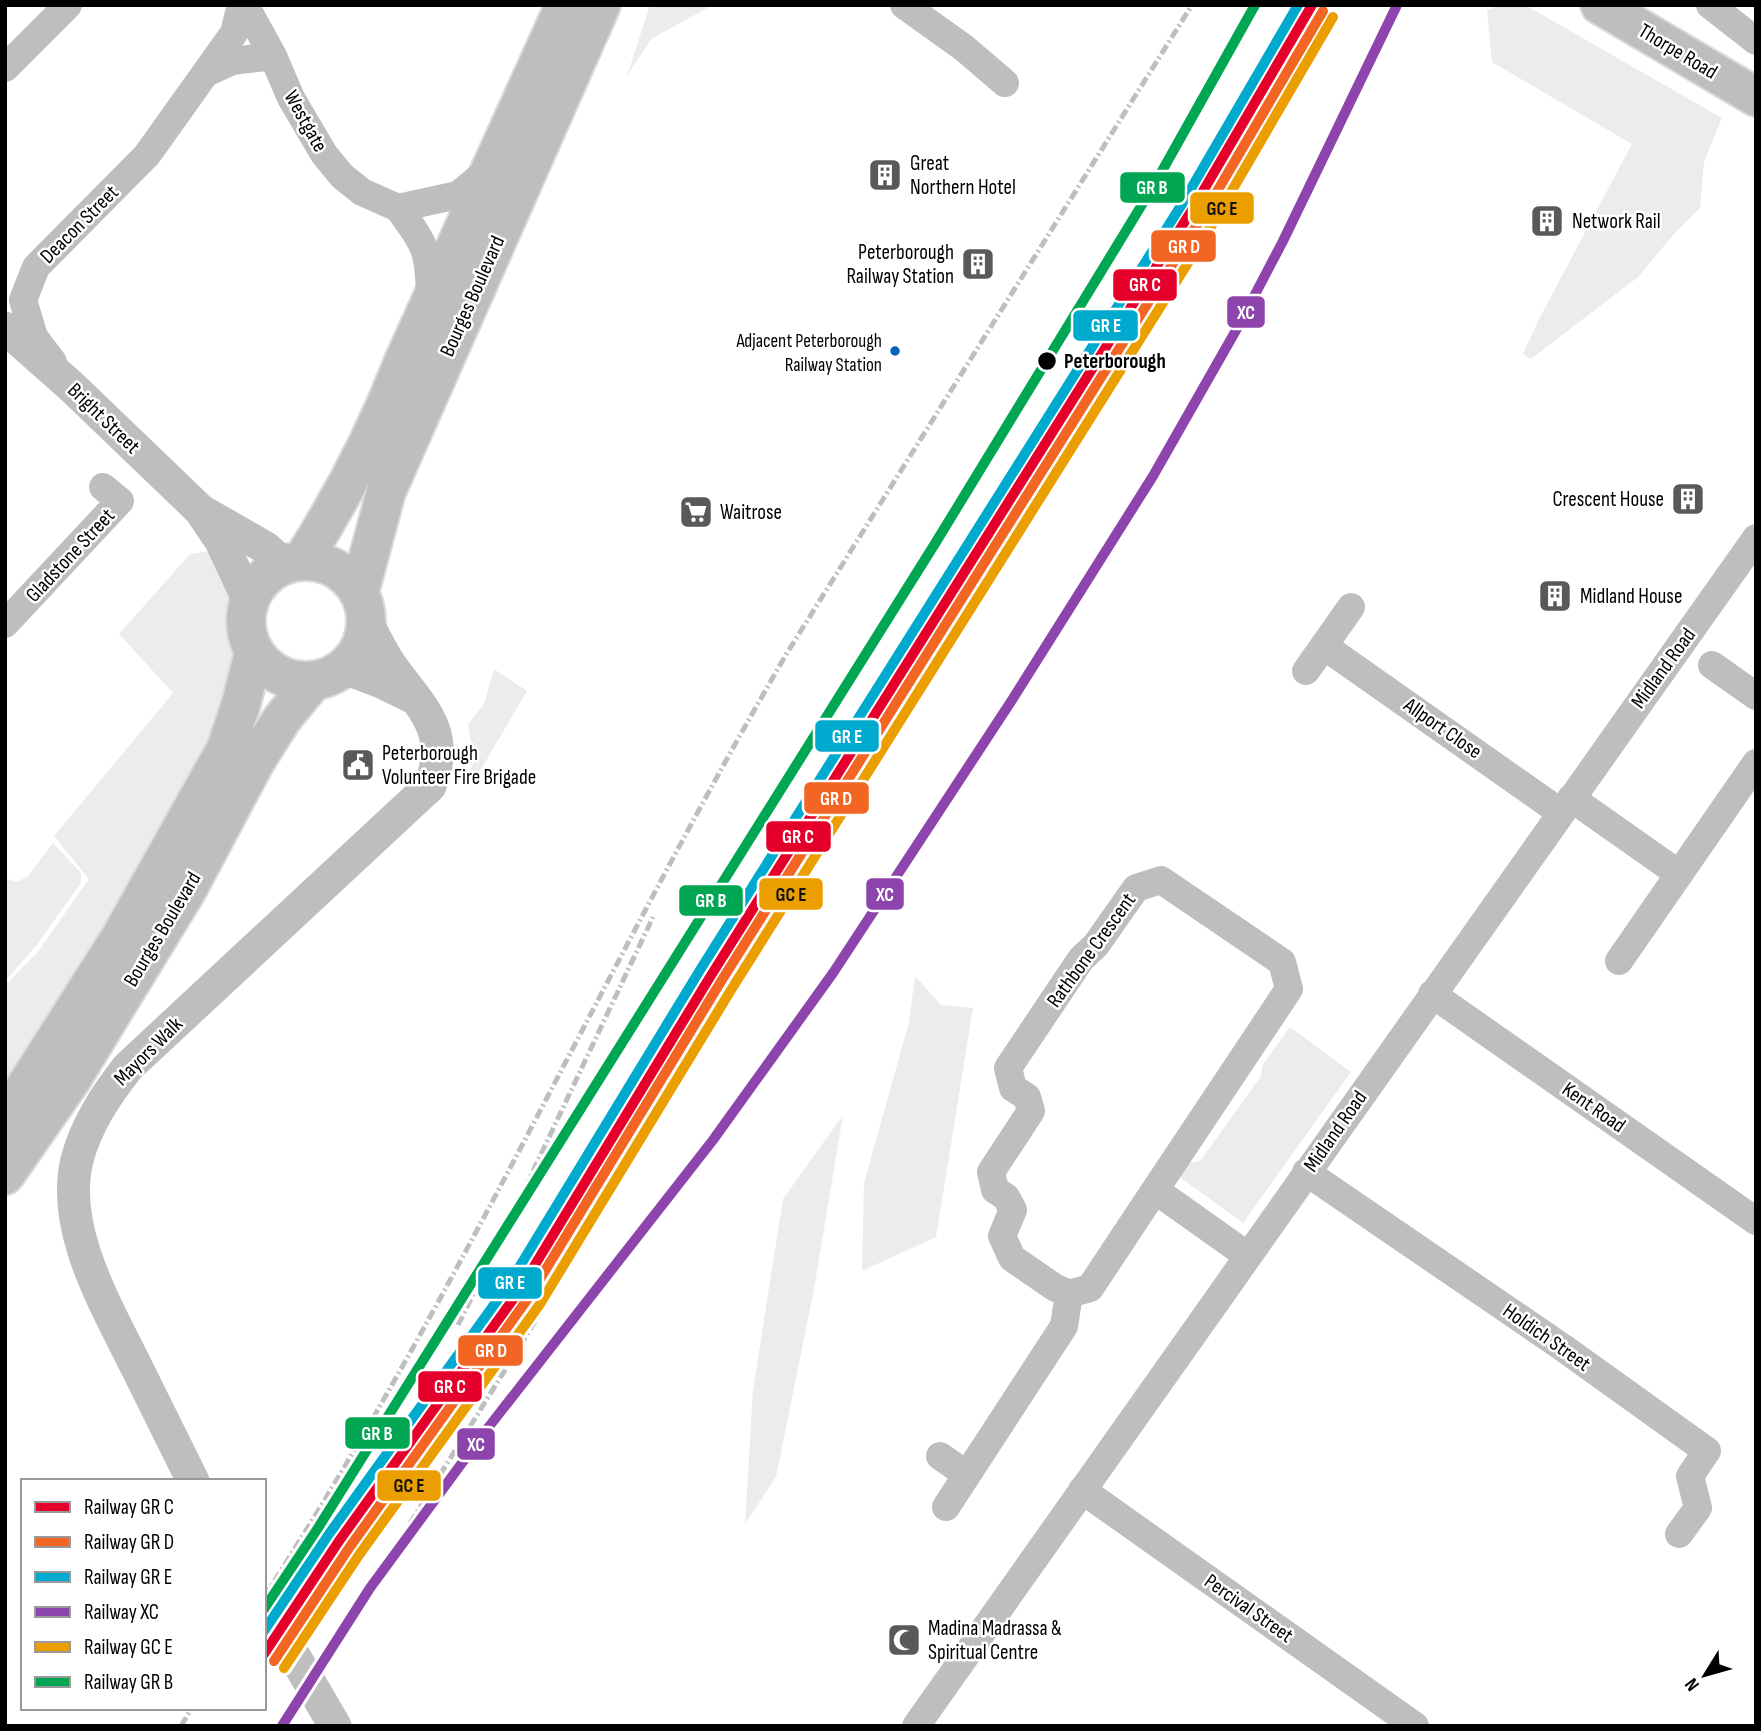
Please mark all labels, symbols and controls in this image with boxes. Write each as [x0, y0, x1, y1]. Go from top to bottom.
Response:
street label: Thorpe Road [1634, 18, 1722, 85]
street label: Westgate [278, 86, 333, 156]
place label: Great Northern Hotel [910, 151, 1016, 200]
building icon: Great Northern Hotel [866, 156, 904, 194]
line badge: GR B [1119, 171, 1186, 204]
text: GR B [1136, 177, 1168, 200]
street label: Deacon Street [35, 180, 124, 269]
line badge: GC E [1189, 191, 1255, 225]
text: GC E [1207, 198, 1237, 221]
building icon: Network Rail [1528, 202, 1566, 240]
place label: Network Rail [1572, 209, 1661, 234]
line badge: GR D [1150, 229, 1217, 263]
street label: Bourges Boulevard [435, 232, 510, 360]
text: GR D [1168, 236, 1200, 259]
place label: Peterborough Railway Station [846, 240, 954, 289]
building icon: Peterborough Railway Station [959, 245, 997, 283]
line badge: GR C [1112, 268, 1178, 302]
text: GR C [1129, 274, 1161, 297]
line badge: XC [1226, 295, 1266, 329]
text: XC [1236, 302, 1255, 325]
line badge: GR E [1072, 309, 1139, 342]
text: GR E [1091, 315, 1121, 338]
place label: Adjacent Peterborough Railway Station [735, 330, 882, 377]
marker: Adjacent Peterborough Railway Station [888, 344, 902, 358]
place label: Peterborough [1064, 349, 1166, 374]
marker: Peterborough [1036, 350, 1058, 372]
street label: Bright Street [62, 378, 145, 459]
building icon: Crescent House [1669, 480, 1707, 518]
place label: Crescent House [1552, 487, 1664, 512]
supermarket icon: Waitrose [677, 493, 715, 531]
place label: Waitrose [720, 500, 782, 525]
street label: Gladstone Street [21, 503, 120, 607]
building icon: Midland House [1536, 577, 1574, 615]
place label: Midland House [1580, 584, 1682, 609]
street label: Midland Road [1626, 623, 1701, 713]
street label: Allport Close [1398, 692, 1486, 764]
line badge: GR E [814, 719, 880, 753]
text: GR E [832, 726, 862, 749]
place label: Peterborough Volunteer Fire Brigade [382, 741, 536, 790]
public building icon: Peterborough Volunteer Fire Brigade [339, 746, 377, 784]
line badge: GR D [803, 781, 870, 815]
text: GR D [820, 788, 852, 811]
line badge: GR C [765, 820, 832, 853]
text: GR C [782, 826, 814, 849]
street label: Bourges Boulevard [118, 867, 206, 991]
line badge: GC E [758, 877, 824, 911]
line badge: XC [865, 877, 905, 911]
line badge: GR B [678, 884, 744, 917]
text: GC E [776, 884, 806, 907]
text: XC [875, 884, 894, 907]
street label: Rathbone Crescent [1042, 888, 1141, 1012]
text: GR B [695, 890, 727, 913]
street label: Mayors Walk [109, 1012, 188, 1091]
street label: Kent Road [1557, 1077, 1630, 1138]
street label: Midland Road [1298, 1086, 1372, 1177]
line badge: GR E [477, 1266, 543, 1300]
text: GR E [495, 1272, 525, 1295]
street label: Holdich Street [1498, 1298, 1595, 1377]
line badge: GR D [457, 1334, 524, 1367]
text: GR D [475, 1340, 507, 1363]
line badge: GR C [417, 1370, 483, 1403]
text: GR C [434, 1376, 466, 1399]
line badge: GR B [344, 1416, 411, 1450]
text: GR B [361, 1423, 393, 1446]
line badge: XC [456, 1427, 496, 1461]
text: XC [466, 1434, 485, 1457]
line badge: GC E [376, 1469, 442, 1502]
text: GC E [394, 1475, 424, 1498]
legend [21, 1479, 266, 1710]
text: Railway GR C [84, 1495, 174, 1520]
text: Railway GR D [84, 1530, 174, 1555]
text: Railway GR E [84, 1565, 172, 1590]
street label: Percival Street [1199, 1569, 1298, 1648]
text: Railway XC [84, 1600, 159, 1625]
place label: Madina Madrassa & Spiritual Centre [928, 1616, 1062, 1665]
mosque icon: Madina Madrassa & Spiritual Centre [885, 1621, 923, 1659]
text: Railway GC E [84, 1635, 173, 1660]
north arrow [1670, 1640, 1740, 1710]
text: Railway GR B [84, 1670, 173, 1695]
text: N [1680, 1673, 1705, 1695]

